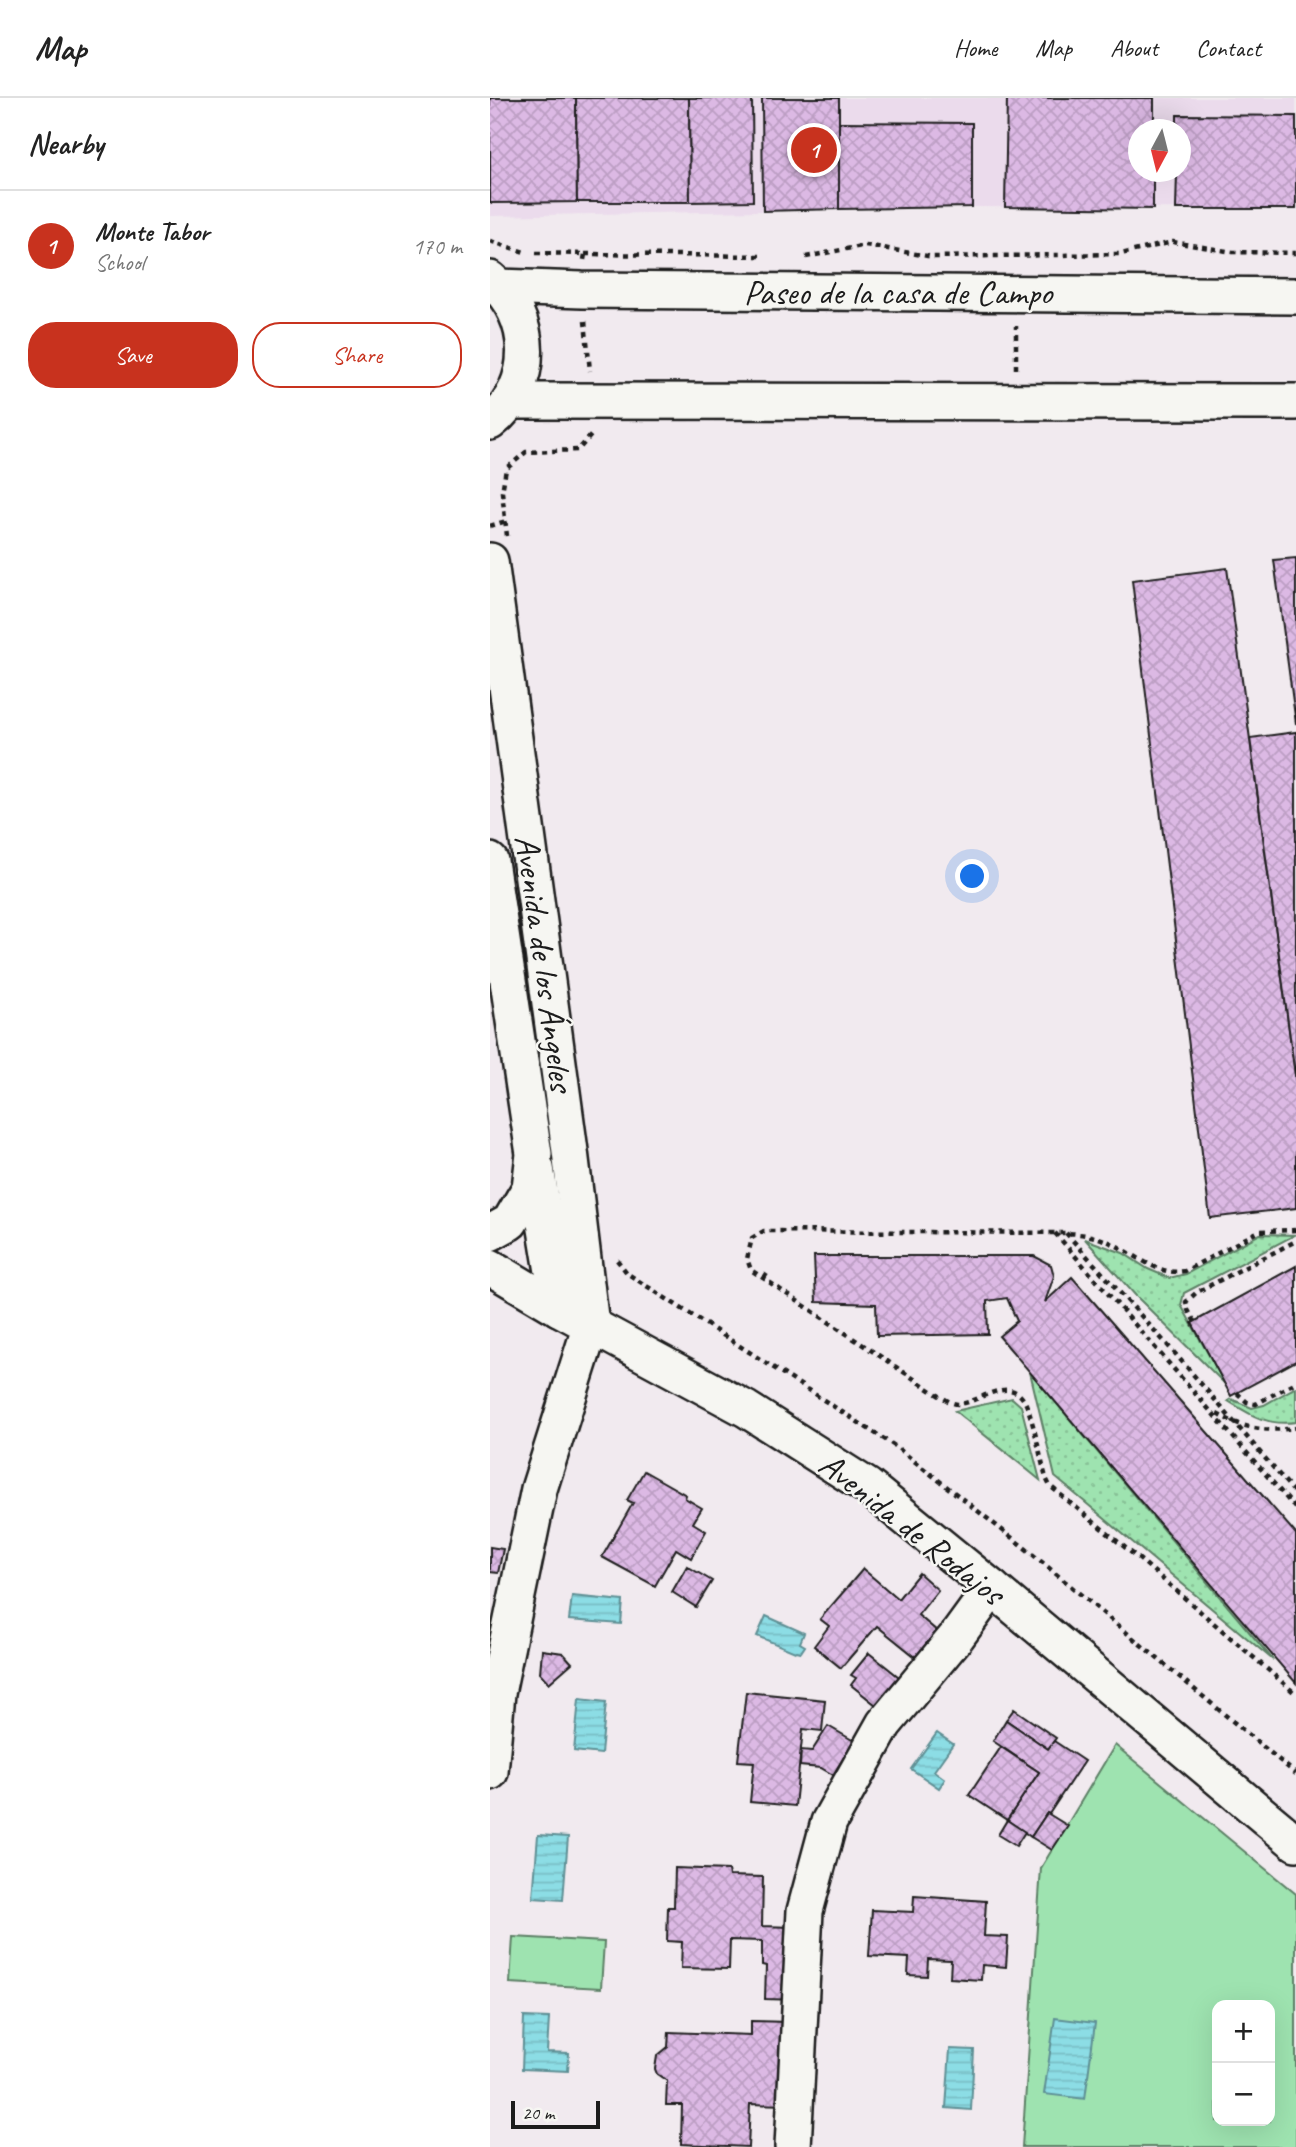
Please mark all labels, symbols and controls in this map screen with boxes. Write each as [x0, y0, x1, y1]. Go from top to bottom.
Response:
text: Map [35, 27, 86, 69]
text: Home [954, 33, 997, 63]
text: Map [1035, 33, 1072, 63]
text: About [1110, 33, 1158, 63]
text: Contact [1196, 33, 1261, 63]
north arrow [1128, 119, 1191, 182]
pin: 1 [791, 124, 837, 176]
text: Nearby [28, 125, 104, 163]
text: Monte Tabor [95, 215, 209, 248]
text: 1 [46, 232, 56, 261]
text: 170 m [413, 232, 462, 261]
text: School [95, 248, 144, 277]
street label: Paseo de la casa de Campo [744, 270, 1054, 315]
button: Save [28, 322, 238, 388]
button: Share [252, 322, 462, 388]
street label: Avenida de los Ángeles [504, 832, 585, 1097]
your location [955, 859, 989, 893]
street label: Avenida de Rodajos [810, 1442, 1016, 1617]
map controls [1212, 2000, 1275, 2126]
button: + [1212, 2000, 1275, 2063]
button: − [1212, 2063, 1275, 2126]
scale bar [511, 2098, 600, 2130]
text: 20 m [522, 2101, 554, 2125]

